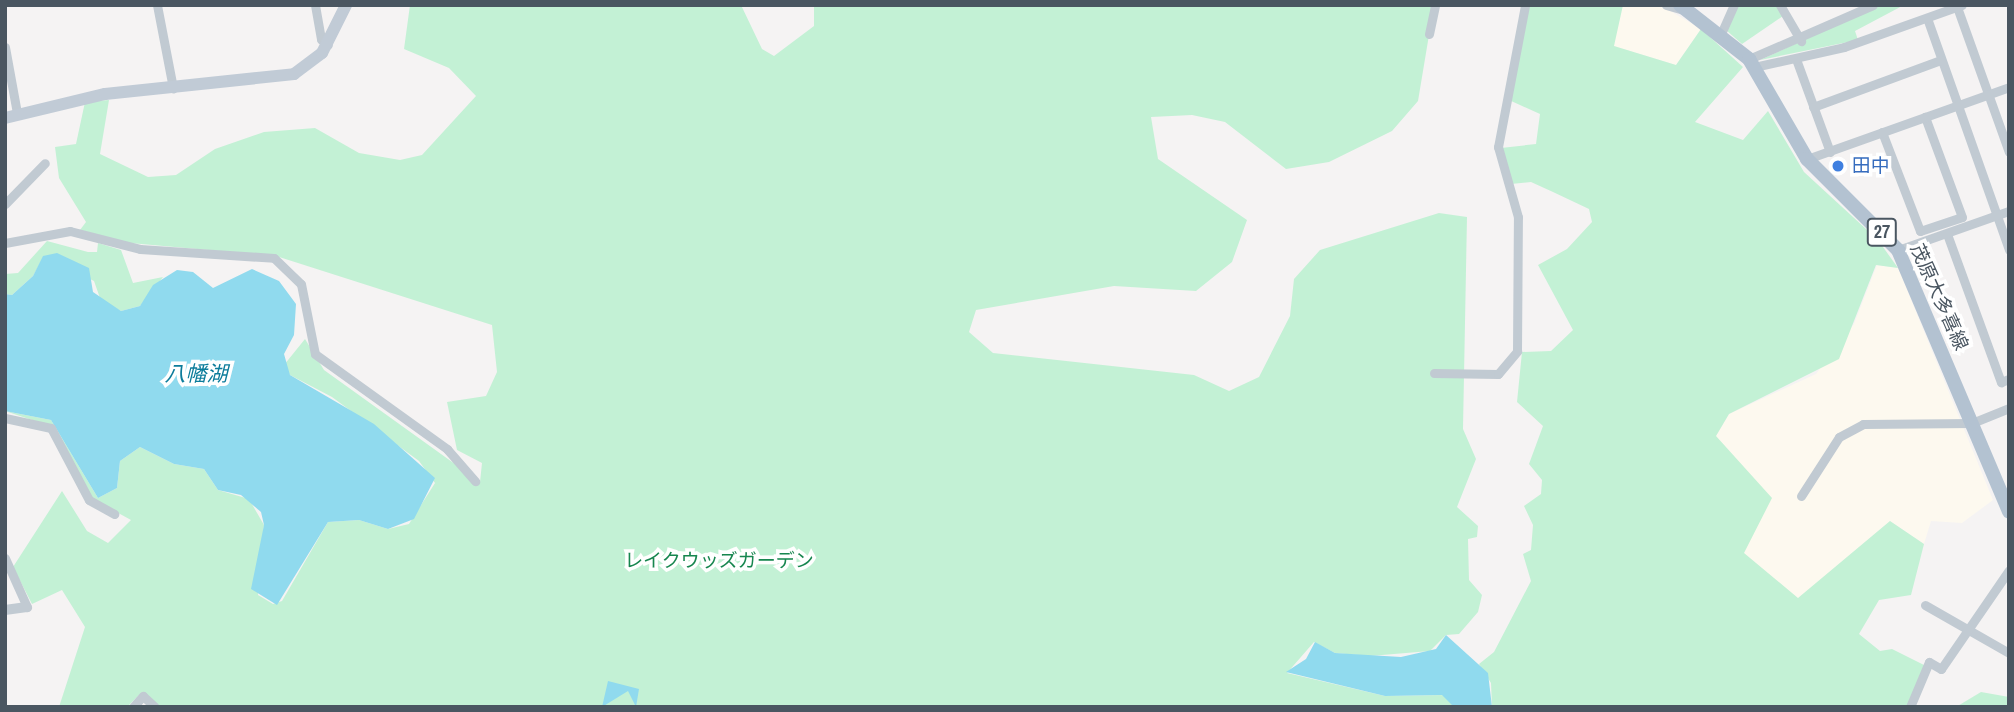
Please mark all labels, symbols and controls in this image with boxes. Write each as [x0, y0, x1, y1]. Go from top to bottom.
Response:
place label: 田中 [1852, 155, 1890, 177]
marker: 田中 [1830, 158, 1846, 174]
road number: 27 [1866, 218, 1898, 246]
street label: 茂原大多喜線 [1905, 240, 1973, 354]
water label: 八幡湖 [165, 361, 227, 387]
park label: レイクウッズガーデン [624, 550, 814, 572]

